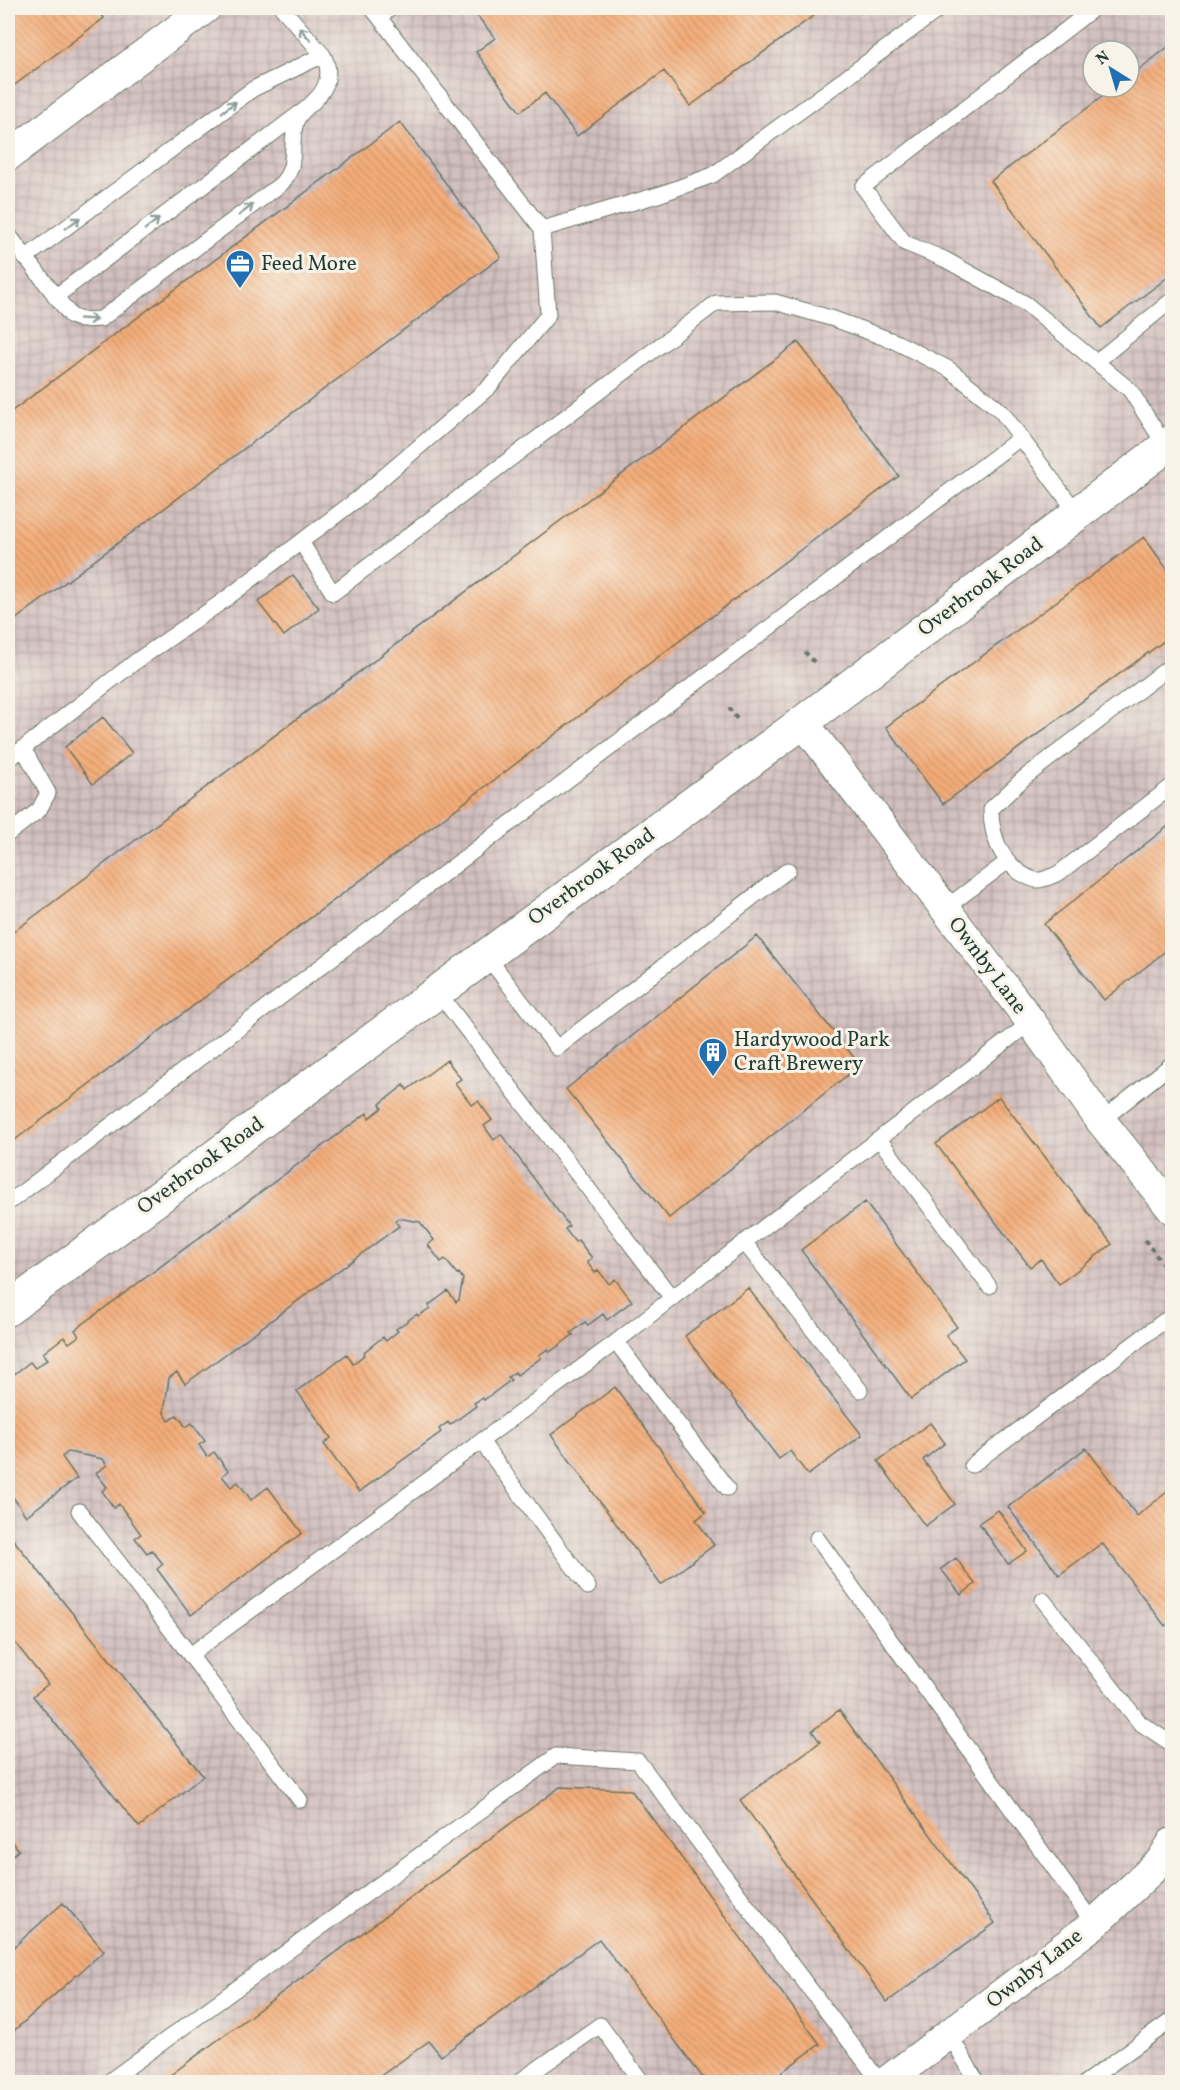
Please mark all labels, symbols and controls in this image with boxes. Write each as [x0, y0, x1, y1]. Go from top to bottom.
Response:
one-way arrow [298, 27, 312, 42]
north arrow [1081, 39, 1141, 99]
text: N [1092, 46, 1115, 71]
one-way arrow [221, 101, 237, 113]
one-way arrow [238, 204, 254, 216]
one-way arrow [64, 217, 80, 229]
one-way arrow [144, 218, 160, 230]
office icon: Feed More [224, 248, 256, 290]
place label: Feed More [261, 250, 357, 279]
one-way arrow [78, 314, 97, 325]
street label: Overbrook Road [912, 530, 1050, 644]
street label: Overbrook Road [523, 821, 661, 933]
street label: Ownby Lane [941, 911, 1033, 1021]
place label: Hardywood Park Craft Brewery [734, 1026, 890, 1079]
building icon: Hardywood Park Craft Brewery [697, 1036, 729, 1078]
street label: Overbrook Road [132, 1110, 270, 1222]
street label: Ownby Lane [981, 1922, 1089, 2016]

